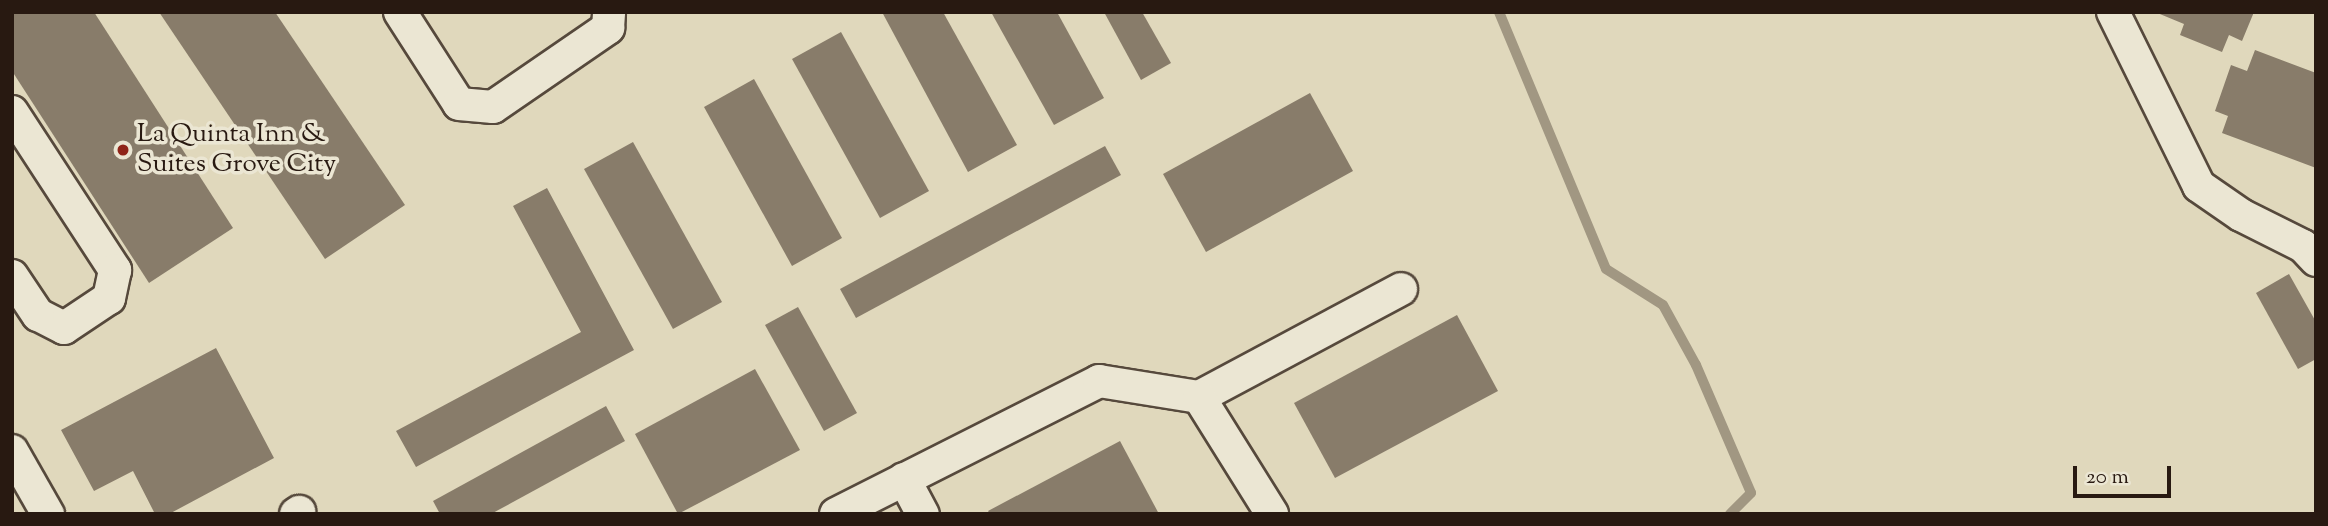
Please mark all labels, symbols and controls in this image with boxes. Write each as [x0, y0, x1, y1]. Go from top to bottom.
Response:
place label: La Quinta Inn & Suites Grove City [137, 119, 336, 180]
marker: La Quinta Inn & Suites Grove City [115, 142, 131, 158]
scale bar [2076, 452, 2174, 496]
text: 20 m [2086, 463, 2129, 493]

